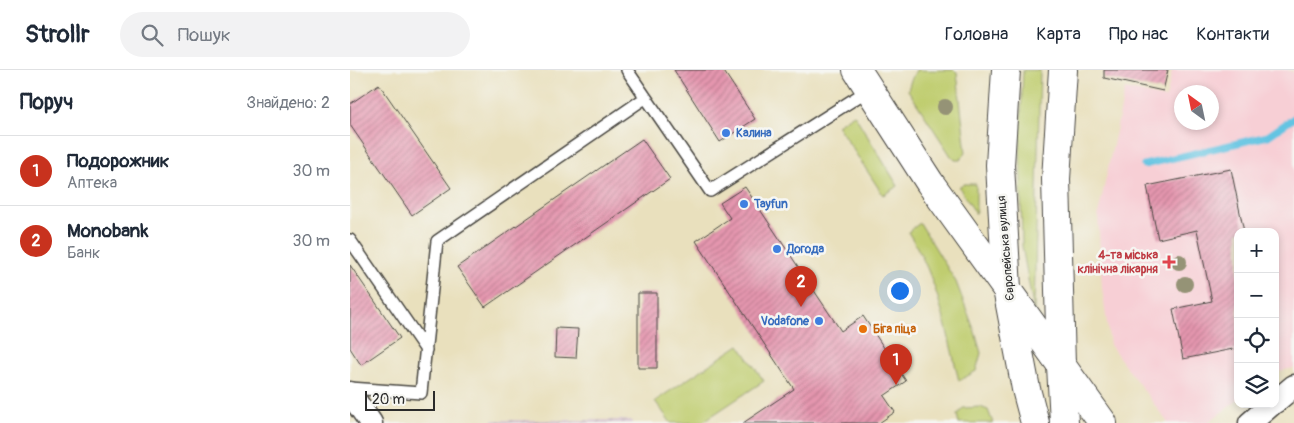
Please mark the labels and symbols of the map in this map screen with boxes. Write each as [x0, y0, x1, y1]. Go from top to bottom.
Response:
north arrow [1174, 85, 1219, 130]
place label: Калина [736, 126, 772, 141]
marker: Калина [720, 127, 732, 139]
street label: Європейська вулиця [994, 195, 1018, 301]
place label: Tayfun [753, 197, 788, 212]
marker: Tayfun [738, 198, 750, 210]
place label: Догода [786, 242, 824, 257]
marker: Догода [771, 243, 783, 255]
place label: 4-та міська клінічна лікарня [1077, 248, 1158, 277]
marker: 4-та міська клінічна лікарня [1162, 255, 1176, 269]
pin: 2 [785, 266, 817, 307]
your location [887, 278, 913, 304]
place label: Vodafone [761, 314, 810, 329]
marker: Vodafone [813, 315, 825, 327]
place label: Біга піца [873, 322, 916, 337]
marker: Біга піца [857, 323, 869, 335]
pin: 1 [880, 344, 912, 385]
scale bar [365, 388, 435, 411]

